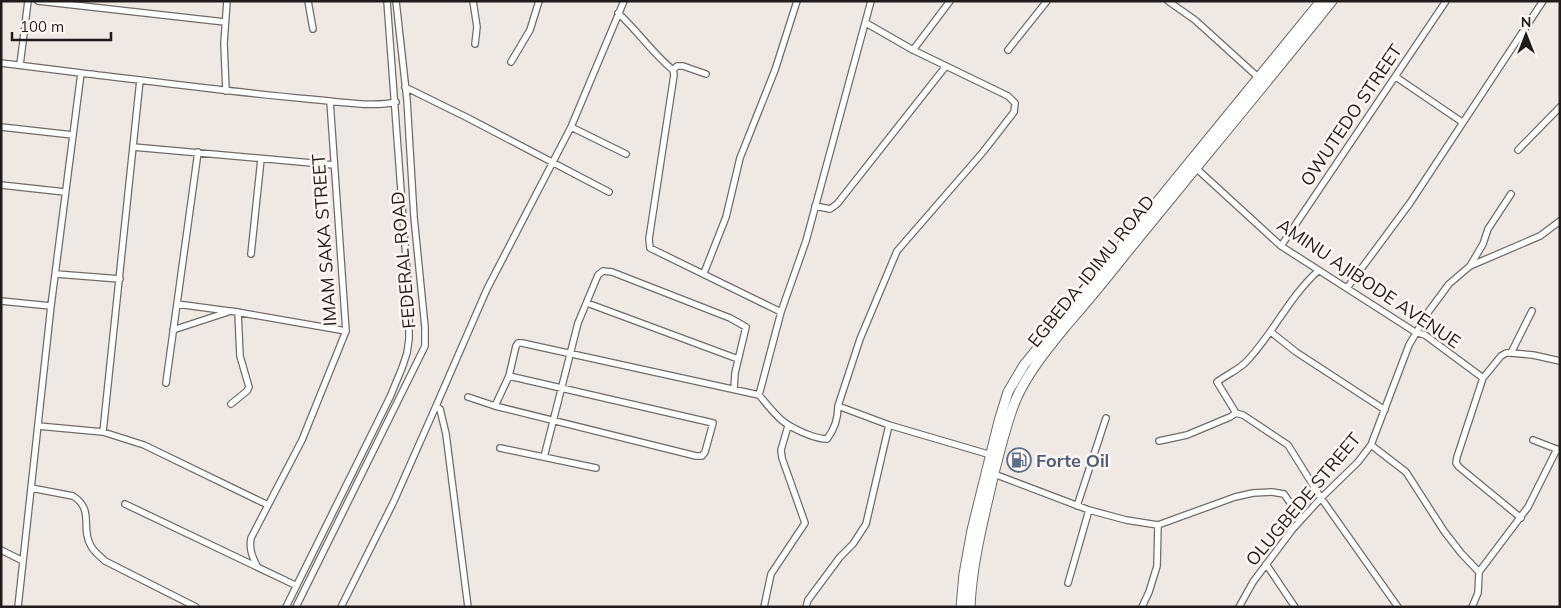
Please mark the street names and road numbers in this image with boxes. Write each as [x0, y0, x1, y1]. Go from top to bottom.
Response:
street label: OWUTEDO STREET [1295, 40, 1407, 190]
street label: IMAM SAKA STREET [306, 153, 341, 327]
street label: EGBEDA-IDIMU ROAD [1023, 190, 1159, 352]
street label: FEDERAL ROAD [386, 191, 420, 329]
street label: AMINU AJIBODE AVENUE [1273, 213, 1465, 353]
street label: OLUGBEDE STREET [1240, 427, 1366, 570]

